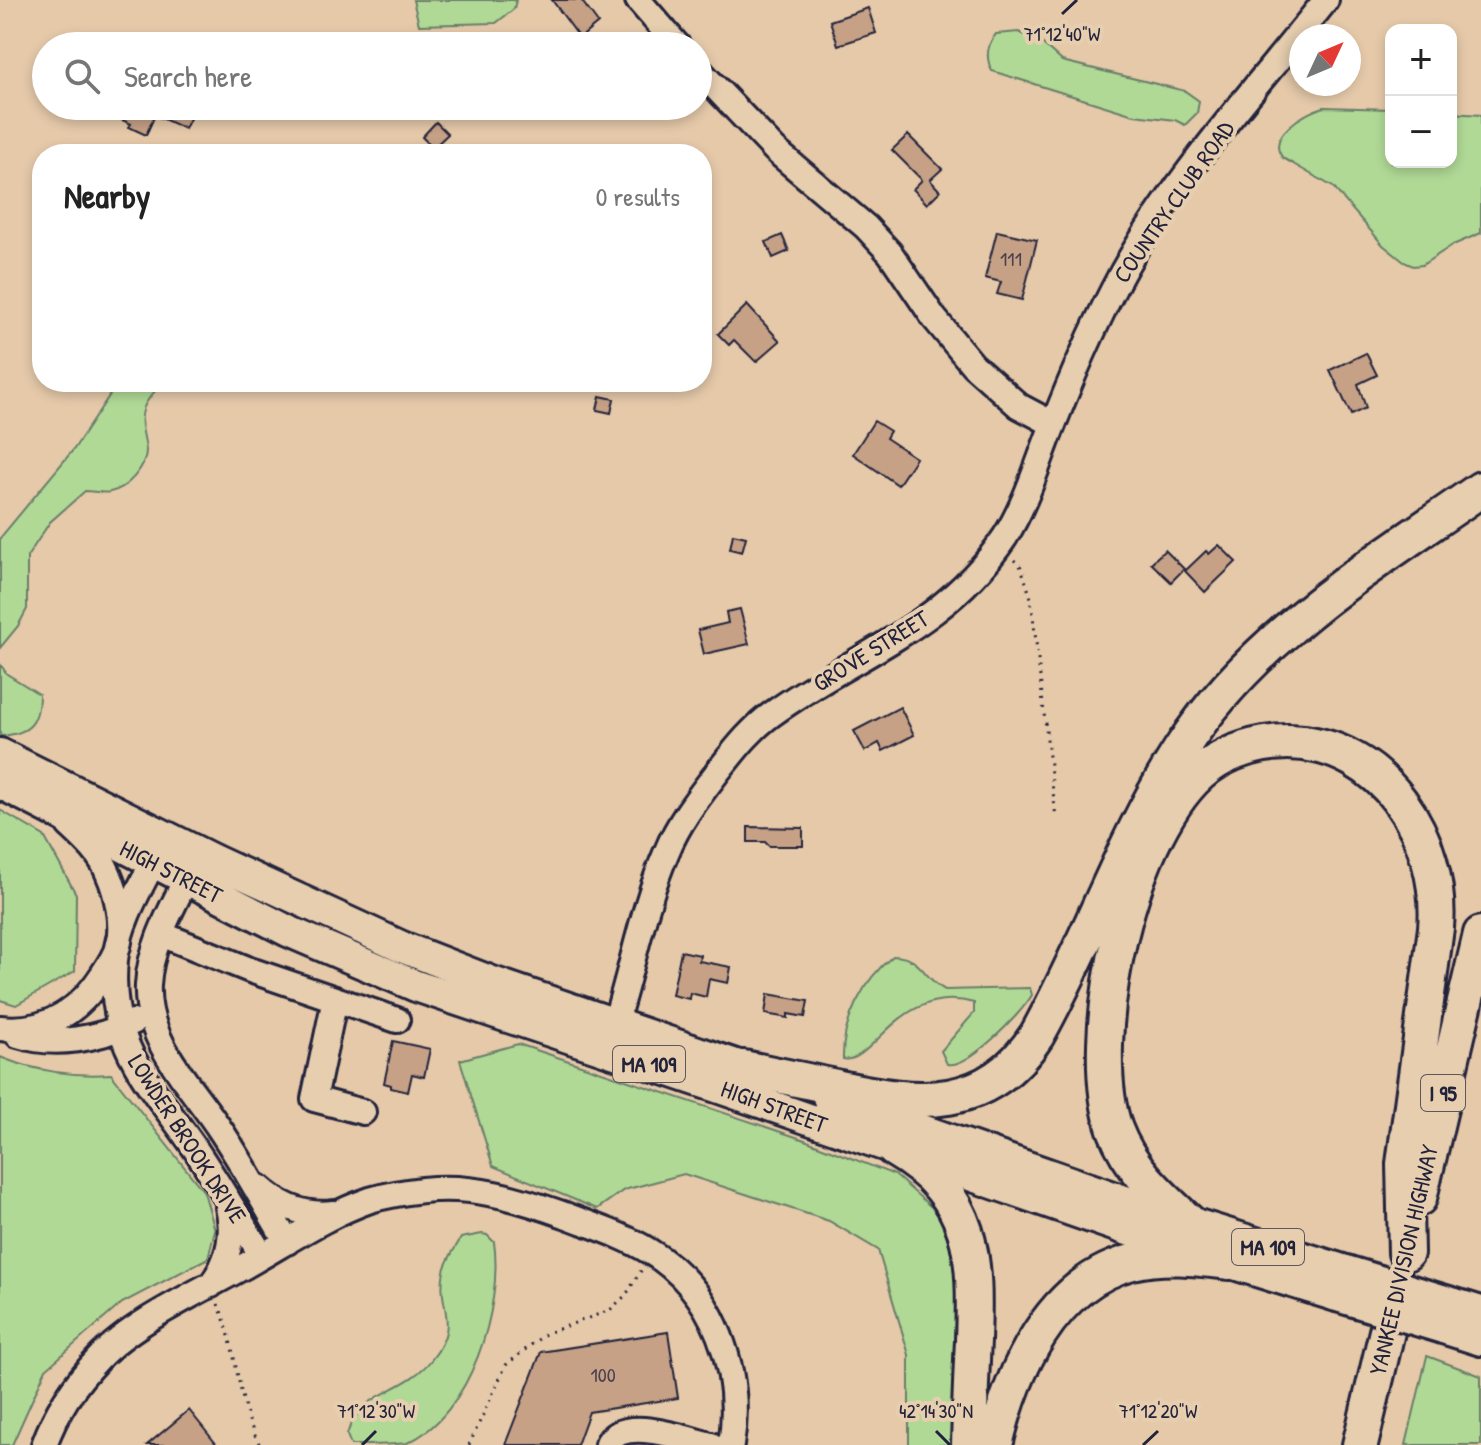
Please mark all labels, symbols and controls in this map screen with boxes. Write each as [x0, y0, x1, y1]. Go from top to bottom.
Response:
text: 71°12'40"W [1024, 20, 1101, 47]
north arrow [1289, 24, 1361, 96]
map controls [1385, 24, 1457, 168]
button: + [1385, 24, 1457, 96]
search box [32, 32, 712, 120]
icon: search [60, 54, 104, 98]
text: Search here [124, 56, 252, 96]
button: − [1385, 96, 1457, 168]
street label: COUNTRY CLUB ROAD [1105, 114, 1241, 289]
text: Nearby [64, 173, 150, 219]
text: 0 results [596, 179, 680, 214]
house number: 111 [1000, 245, 1022, 272]
street label: GROVE STREET [806, 601, 935, 698]
street label: HIGH STREET [115, 832, 229, 911]
road number: MA 109 [613, 1046, 685, 1082]
street label: LOWDER BROOK DRIVE [121, 1048, 255, 1229]
street label: HIGH STREET [717, 1072, 833, 1140]
road number: I 95 [1421, 1075, 1465, 1111]
street label: YANKEE DIVISION HIGHWAY [1361, 1141, 1445, 1378]
road number: MA 109 [1232, 1229, 1304, 1265]
house number: 100 [590, 1361, 616, 1388]
text: 71°12'30"W [337, 1397, 416, 1424]
text: 42°14'30"N [899, 1397, 973, 1424]
text: 71°12'20"W [1119, 1397, 1198, 1424]

